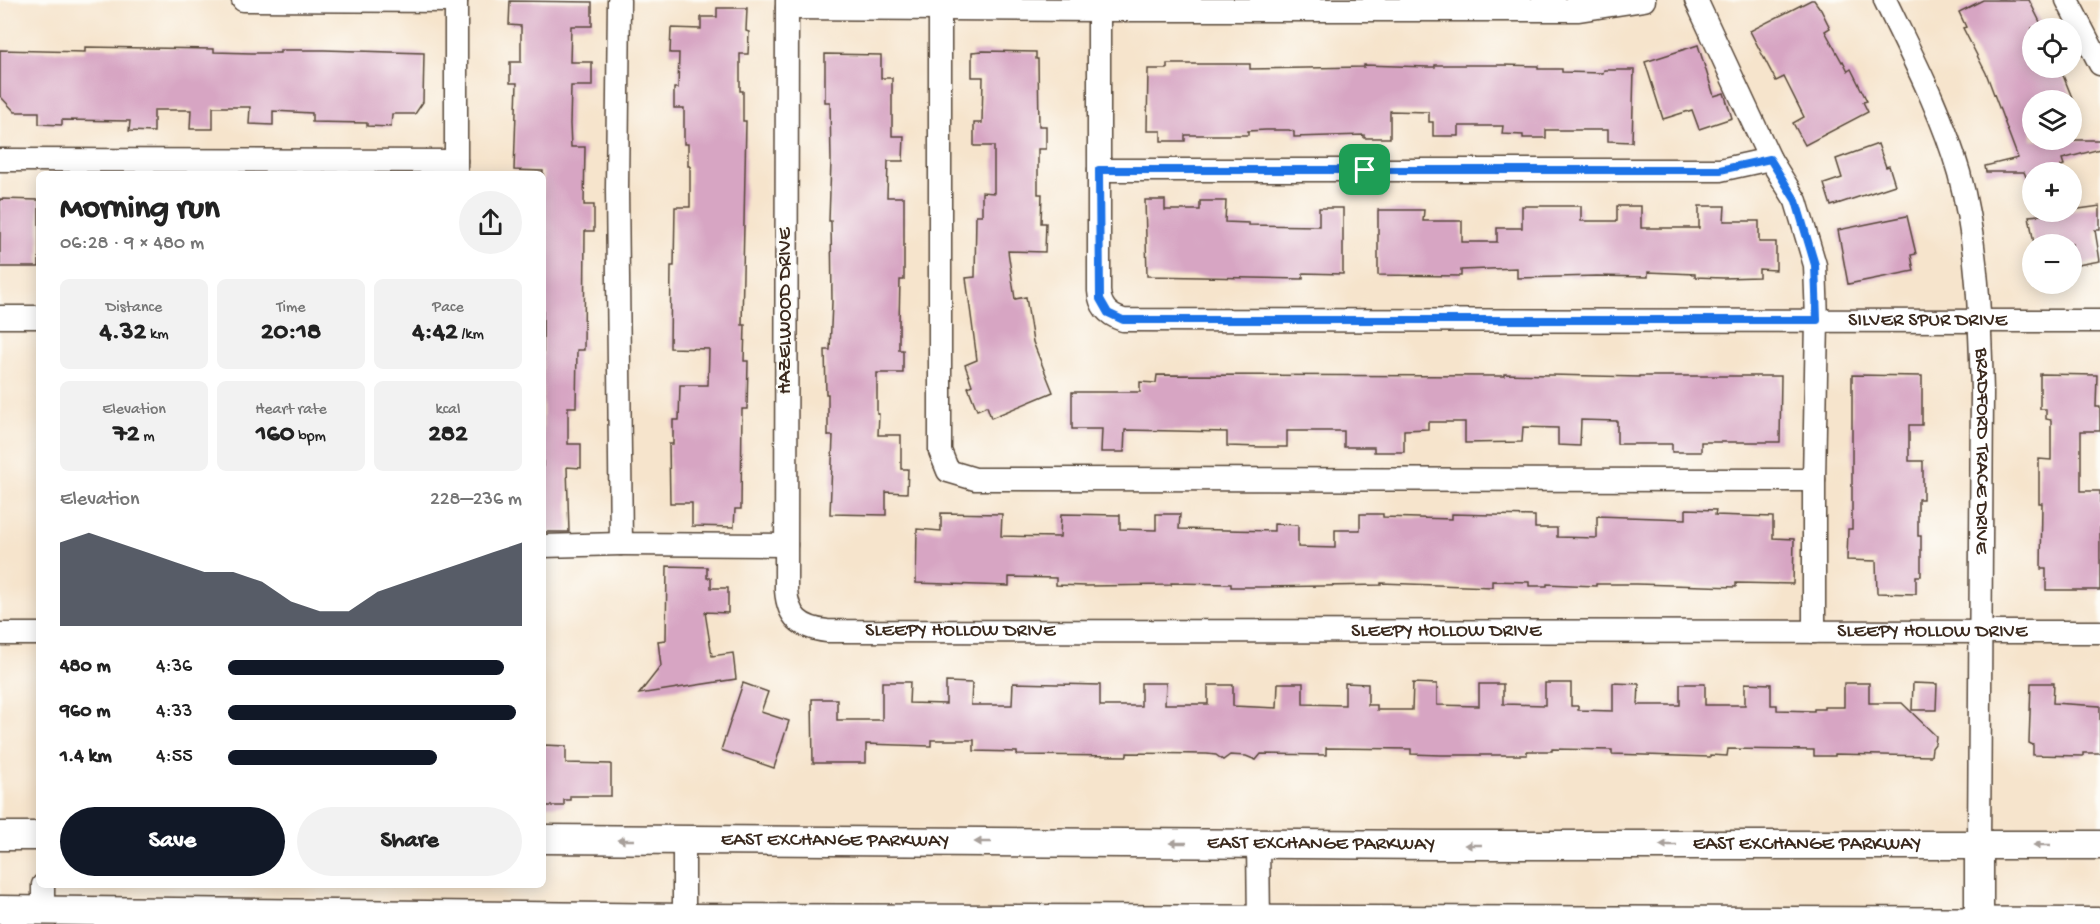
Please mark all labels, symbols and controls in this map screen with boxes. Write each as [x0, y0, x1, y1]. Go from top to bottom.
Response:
map controls [2022, 18, 2082, 294]
button: locate [2022, 18, 2082, 78]
button: layers [2022, 90, 2082, 150]
pin [1339, 144, 1390, 195]
icon: arrive [1348, 153, 1381, 186]
button: + [2022, 162, 2082, 222]
text: Morning run [60, 191, 220, 229]
button: share [459, 191, 522, 254]
street label: HAZELWOOD DRIVE [775, 226, 798, 394]
text: 06:28 · 9 × 480 m [60, 233, 204, 256]
button: − [2022, 234, 2082, 294]
text: Distance [106, 299, 162, 318]
text: Time [276, 299, 306, 318]
text: Pace [432, 299, 464, 318]
street label: SILVER SPUR DRIVE [1848, 309, 2009, 332]
text: 4.32 [100, 318, 146, 349]
text: 20:18 [261, 318, 321, 349]
text: 4:42 [412, 318, 458, 349]
text: km [146, 326, 169, 345]
text: /km [458, 326, 484, 345]
street label: BRADFORD TRACE DRIVE [1969, 346, 1994, 556]
text: Elevation [102, 401, 166, 420]
text: Heart rate [255, 401, 327, 420]
text: kcal [436, 401, 460, 420]
text: 72 [113, 420, 140, 451]
text: 160 [256, 420, 294, 451]
text: 282 [428, 420, 468, 451]
text: m [140, 428, 155, 447]
text: bpm [294, 428, 326, 447]
text: Elevation [60, 489, 140, 512]
text: 228–236 m [430, 489, 522, 512]
street label: SLEEPY HOLLOW DRIVE [865, 620, 1057, 643]
street label: SLEEPY HOLLOW DRIVE [1351, 620, 1543, 643]
street label: SLEEPY HOLLOW DRIVE [1837, 620, 2029, 643]
text: 480 m [60, 656, 111, 679]
text: 4:36 [156, 656, 192, 679]
text: 960 m [60, 701, 110, 724]
text: 4:33 [156, 701, 193, 724]
text: 1.4 km [60, 746, 112, 769]
text: 4:55 [156, 746, 193, 769]
button: Save [60, 807, 285, 876]
button: Share [297, 807, 522, 876]
street label: EAST EXCHANGE PARKWAY [721, 829, 949, 853]
street label: EAST EXCHANGE PARKWAY [1207, 832, 1435, 857]
street label: EAST EXCHANGE PARKWAY [1693, 834, 1921, 857]
one-way arrow [616, 835, 635, 845]
one-way arrow [974, 837, 993, 847]
one-way arrow [1169, 838, 1188, 848]
one-way arrow [1464, 840, 1483, 850]
one-way arrow [1659, 840, 1678, 850]
one-way arrow [2032, 840, 2051, 850]

